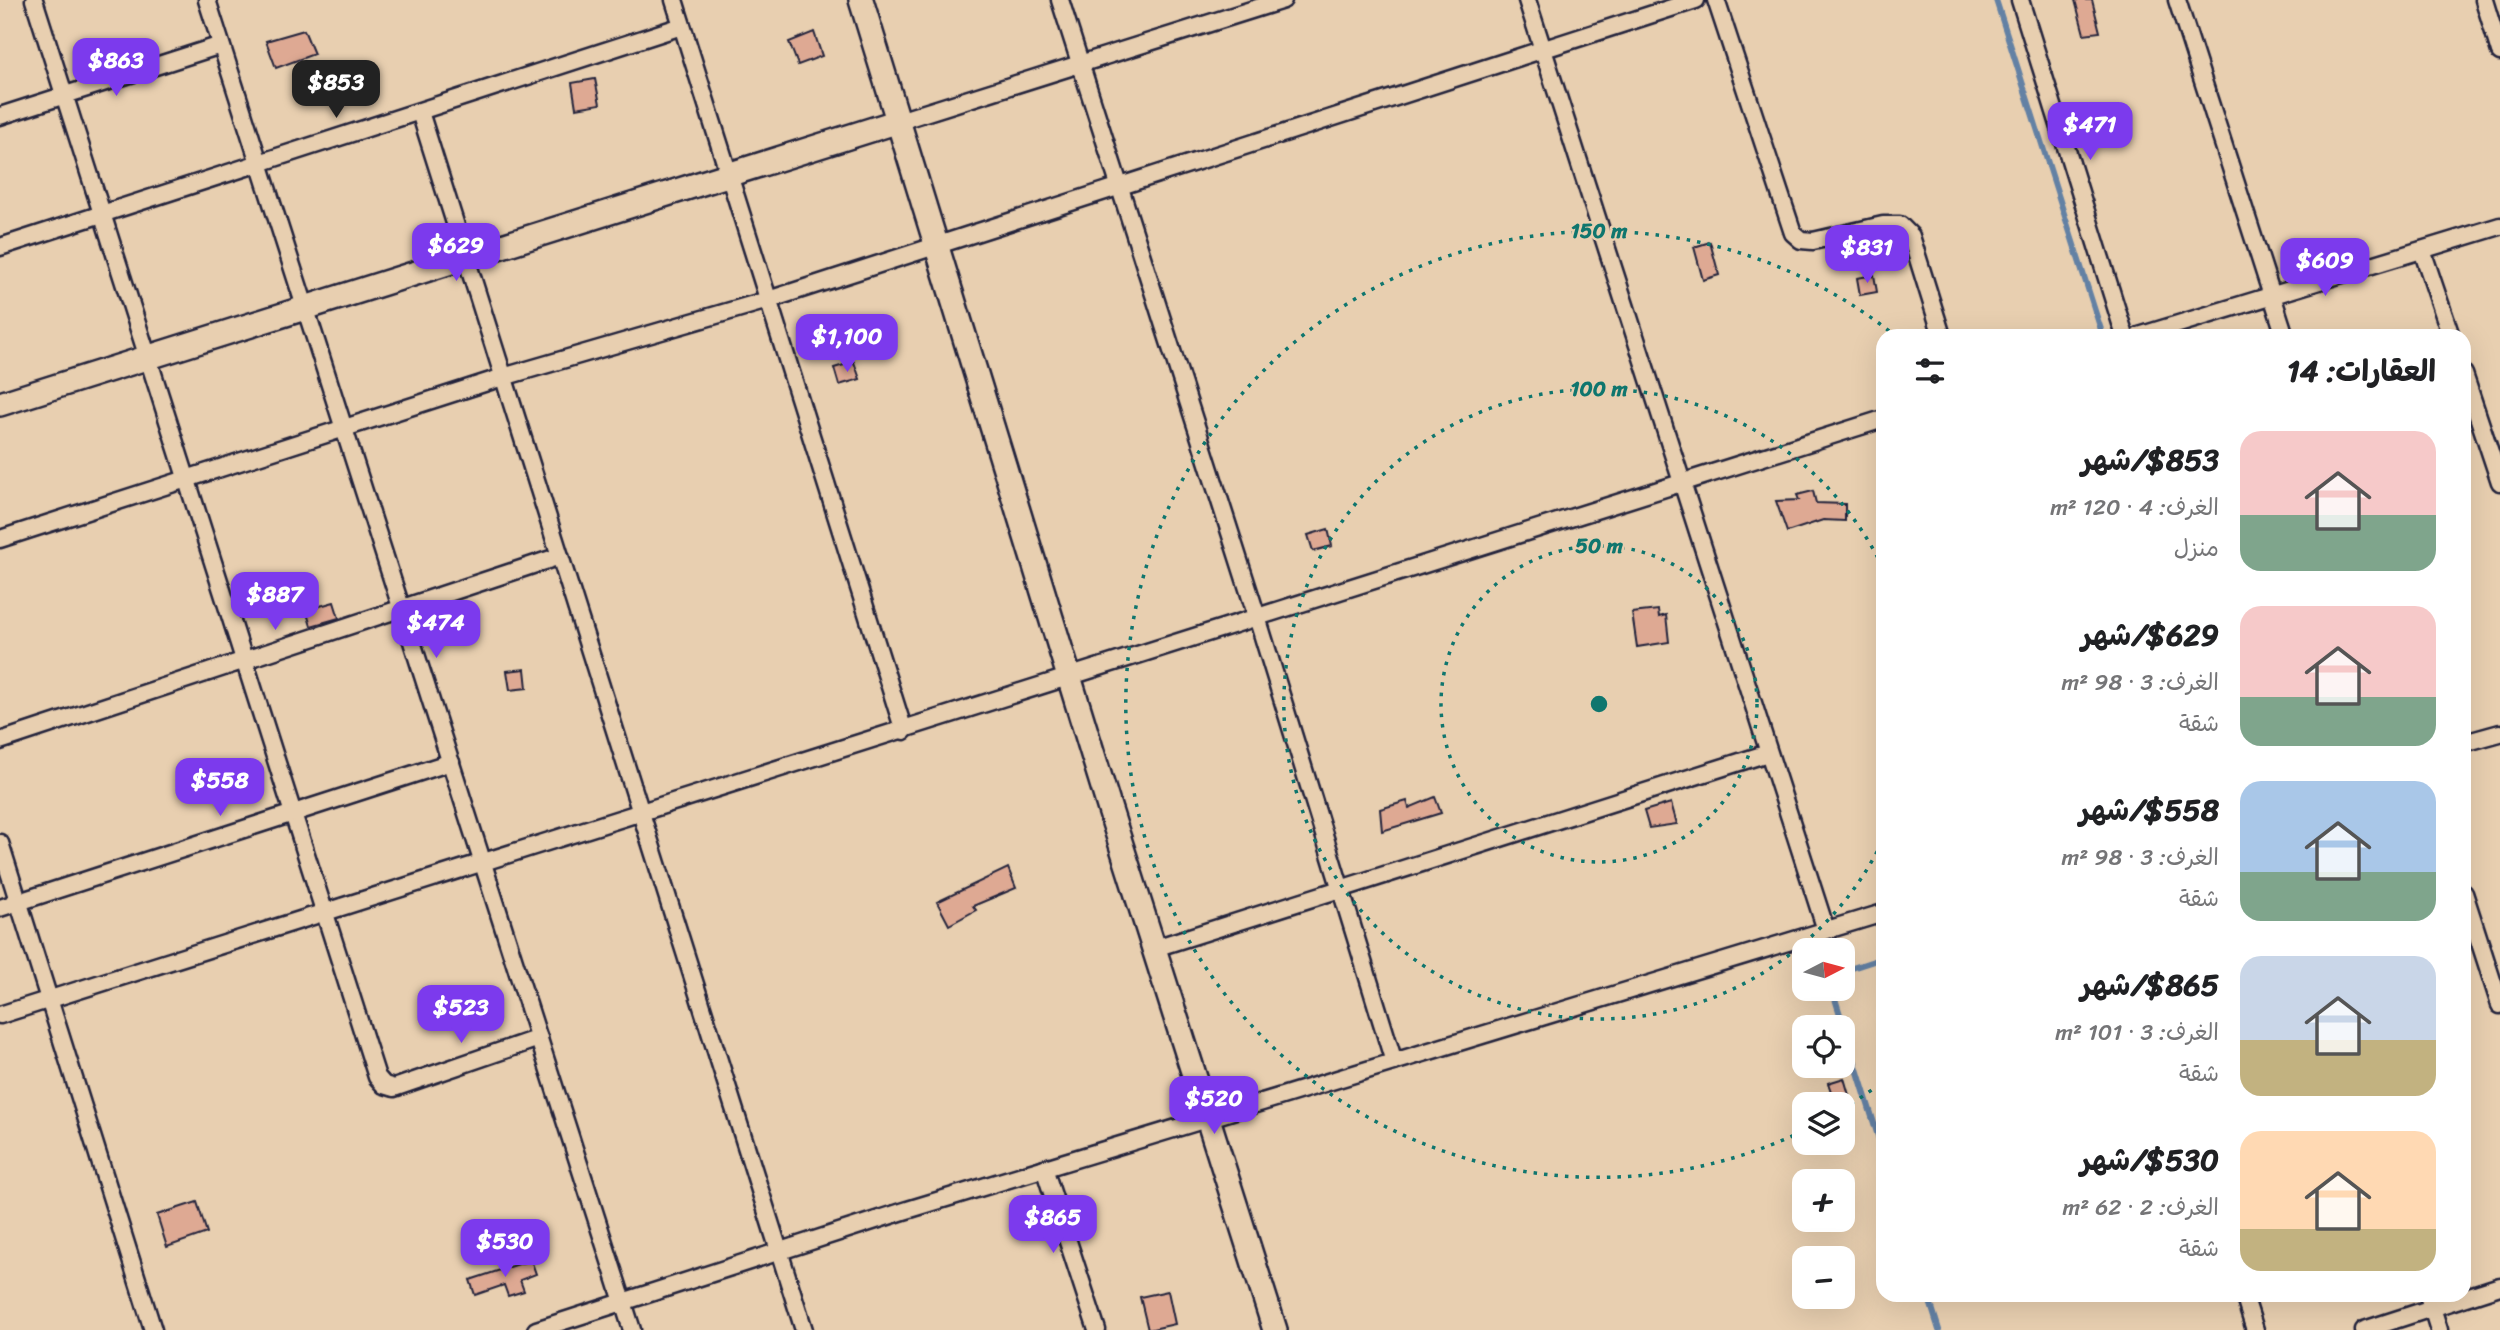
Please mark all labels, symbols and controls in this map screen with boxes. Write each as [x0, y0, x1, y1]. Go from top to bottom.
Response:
pin: $863 [75, 38, 157, 98]
text: $863 [88, 40, 144, 81]
pin: $853 [295, 60, 377, 120]
text: $853 [308, 62, 364, 103]
pin: $471 [2049, 102, 2131, 162]
text: $471 [2064, 104, 2116, 145]
text: 150 m [1571, 212, 1628, 250]
pin: $629 [415, 224, 497, 283]
text: $629 [428, 225, 484, 266]
pin: $831 [1826, 226, 1908, 285]
text: $831 [1841, 227, 1893, 268]
pin: $609 [2284, 238, 2366, 298]
text: $609 [2296, 240, 2354, 281]
pin: $1,100 [790, 314, 904, 374]
text: $1,100 [812, 316, 882, 357]
text: العقارات: 14 [2287, 344, 2436, 398]
icon: filters [1911, 352, 1949, 390]
text: 100 m [1570, 370, 1628, 408]
text: $853/شهر [2081, 433, 2219, 487]
icon: home [2296, 459, 2380, 543]
text: الغرف: 4 · 120 m² [2050, 487, 2219, 528]
text: 50 m [1575, 527, 1624, 565]
text: منزل [2174, 528, 2219, 569]
pin: $887 [234, 572, 316, 632]
text: $887 [247, 574, 303, 615]
pin: $474 [395, 600, 477, 660]
text: $474 [407, 602, 465, 643]
text: $629/شهر [2081, 608, 2219, 662]
icon: home [2296, 634, 2380, 718]
text: الغرف: 3 · 98 m² [2062, 662, 2219, 703]
centre of rings [1587, 692, 1611, 716]
text: شقة [2179, 703, 2219, 744]
pin: $558 [179, 758, 261, 818]
text: $558 [191, 760, 249, 801]
text: $558/شهر [2079, 783, 2219, 837]
icon: home [2296, 809, 2380, 893]
text: الغرف: 3 · 98 m² [2062, 837, 2219, 878]
text: شقة [2179, 878, 2219, 919]
north arrow [1792, 938, 1855, 1001]
map controls [1792, 938, 1855, 1309]
text: $865/شهر [2081, 958, 2219, 1012]
icon: home [2296, 984, 2380, 1068]
pin: $523 [420, 986, 502, 1045]
text: $523 [433, 987, 489, 1028]
text: الغرف: 3 · 101 m² [2055, 1012, 2219, 1053]
button: locate [1792, 1015, 1855, 1078]
text: شقة [2179, 1053, 2219, 1094]
pin: $520 [1173, 1076, 1255, 1136]
text: $520 [1185, 1078, 1243, 1119]
button: layers [1792, 1092, 1855, 1155]
text: $530/شهر [2080, 1133, 2219, 1187]
icon: home [2296, 1159, 2380, 1243]
button: + [1792, 1169, 1855, 1232]
text: الغرف: 2 · 62 m² [2063, 1187, 2219, 1228]
pin: $865 [1012, 1196, 1094, 1255]
text: $865 [1025, 1197, 1081, 1238]
pin: $530 [464, 1220, 546, 1279]
text: $530 [477, 1221, 533, 1262]
text: شقة [2179, 1228, 2219, 1269]
button: − [1792, 1246, 1855, 1309]

